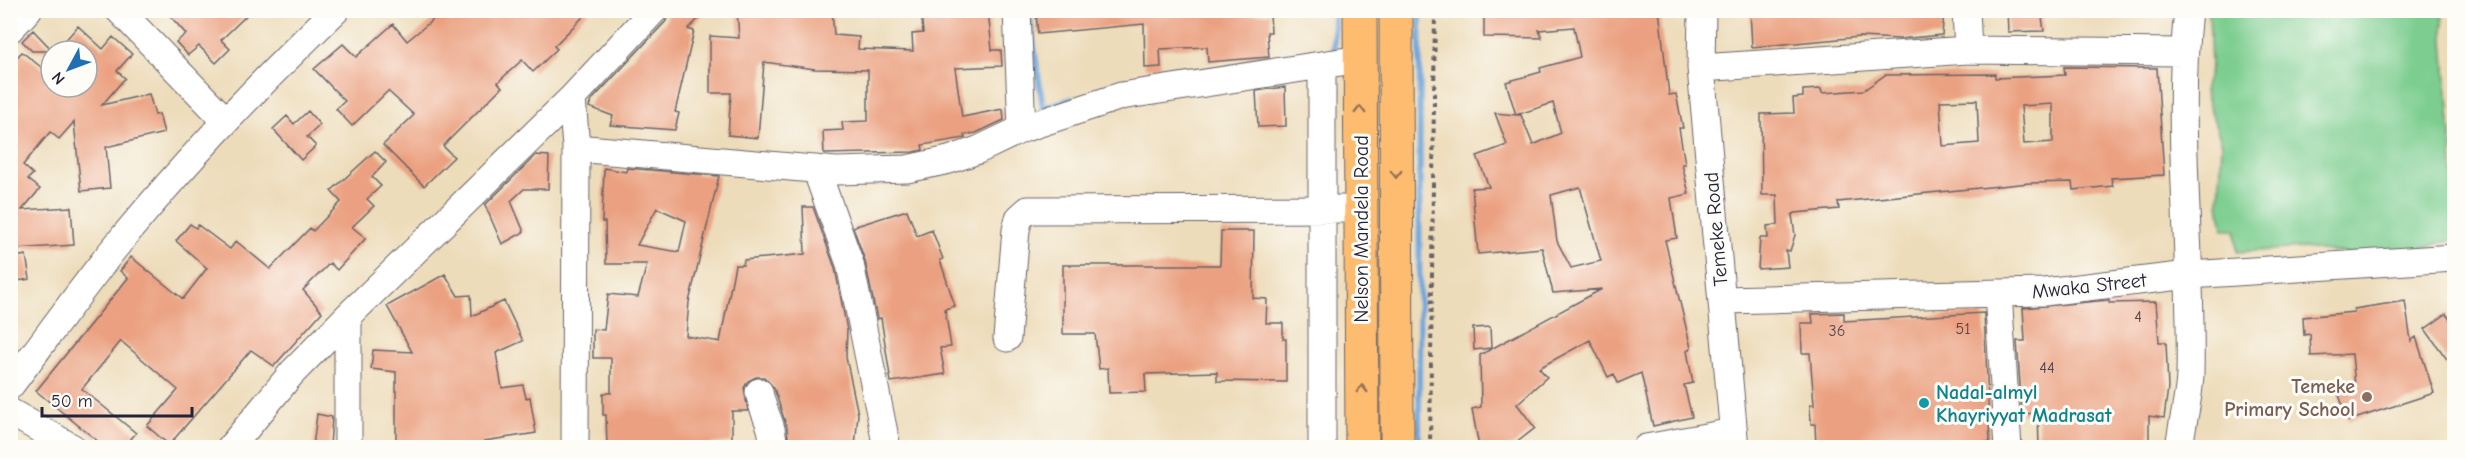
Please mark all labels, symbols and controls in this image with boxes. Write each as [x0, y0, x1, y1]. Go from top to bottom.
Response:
north arrow [39, 39, 99, 99]
text: N [48, 68, 69, 88]
one-way arrow [1354, 106, 1366, 115]
street label: Nelson Mandela Road [1350, 135, 1373, 323]
one-way arrow [1390, 169, 1403, 178]
street label: Temeke Road [1700, 171, 1732, 287]
street label: Mwaka Street [2031, 268, 2149, 303]
house number: 4 [2134, 308, 2142, 326]
house number: 51 [1955, 320, 1971, 338]
house number: 36 [1829, 322, 1845, 340]
house number: 44 [2039, 359, 2055, 377]
place label: Temeke Primary School [2224, 375, 2355, 421]
scale bar [42, 380, 192, 418]
place label: Nadal-almyl Khayriyyat Madrasat [1936, 381, 2112, 427]
one-way arrow [1356, 385, 1368, 394]
marker: Temeke Primary School [2360, 390, 2374, 404]
text: 50 m [51, 391, 93, 412]
marker: Nadal-almyl Khayriyyat Madrasat [1917, 396, 1931, 410]

